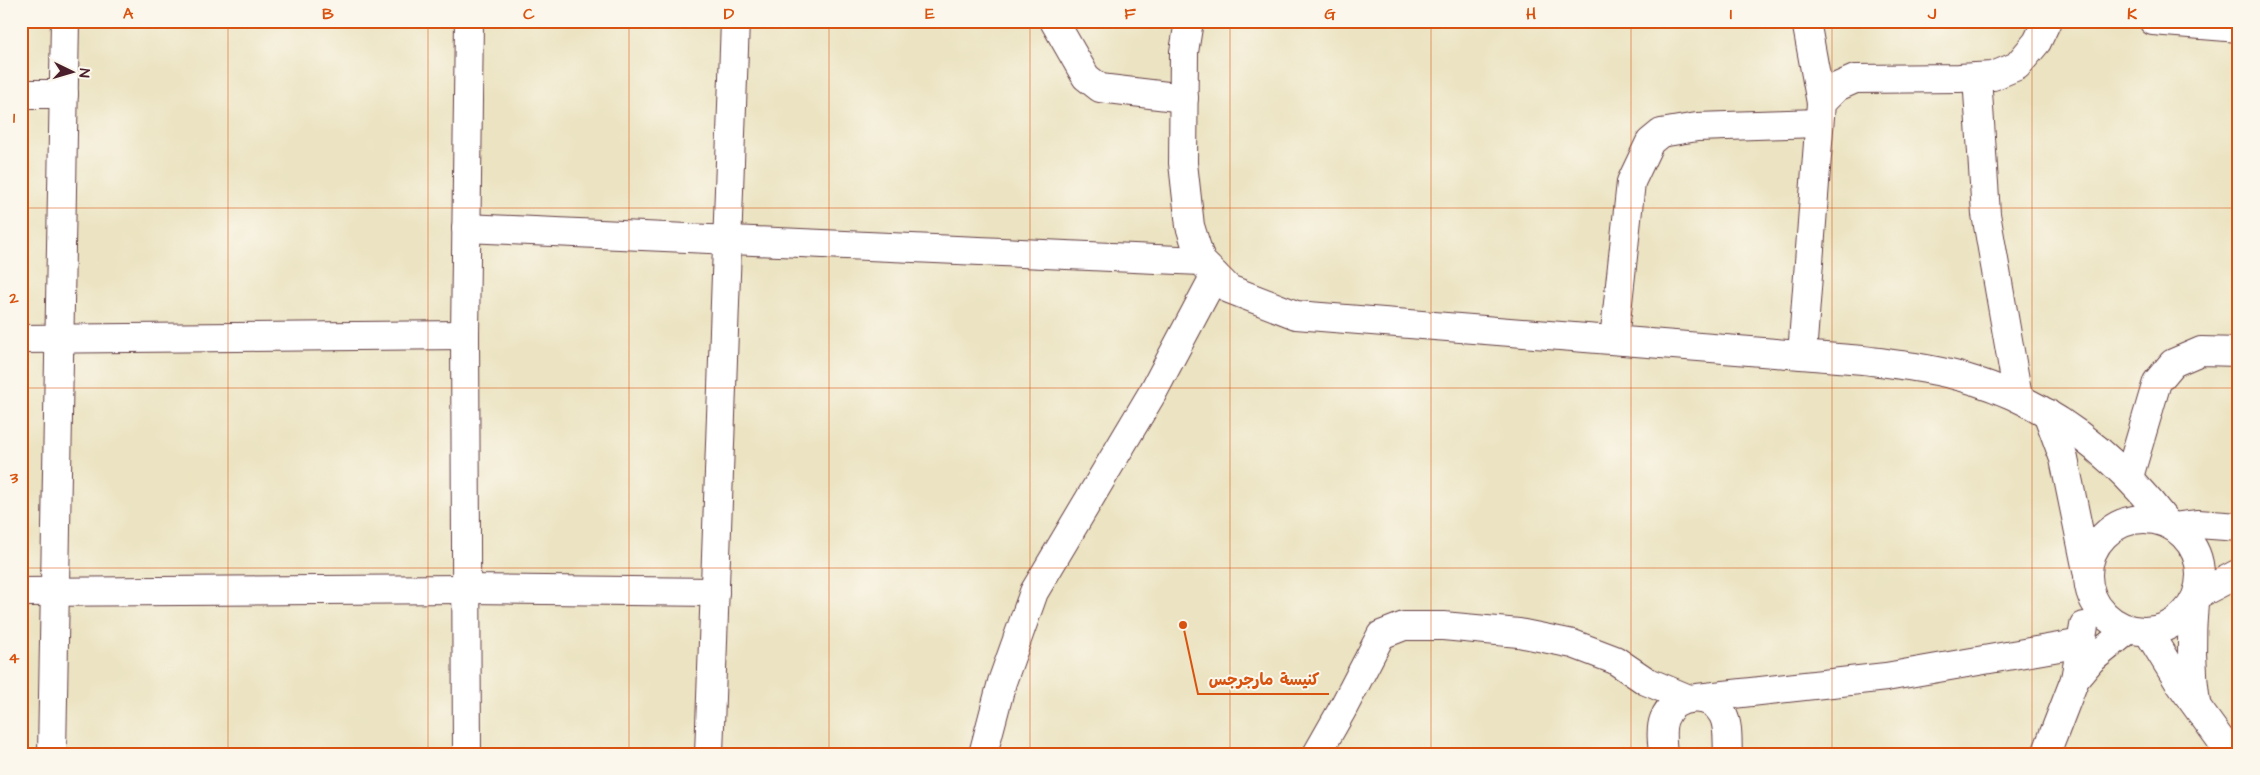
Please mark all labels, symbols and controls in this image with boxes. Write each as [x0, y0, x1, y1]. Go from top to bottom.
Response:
text: A [123, 3, 134, 25]
text: B [322, 3, 334, 25]
text: C [523, 3, 535, 25]
text: D [724, 3, 735, 25]
text: E [925, 3, 935, 25]
text: F [1124, 3, 1136, 25]
text: G [1324, 3, 1336, 25]
text: H [1526, 3, 1536, 25]
text: I [1730, 3, 1732, 25]
text: J [1927, 3, 1937, 25]
text: K [2127, 3, 2137, 25]
north arrow [48, 48, 98, 98]
text: N [74, 68, 94, 79]
text: 1 [13, 107, 16, 129]
text: 2 [8, 287, 19, 309]
text: 3 [9, 467, 19, 489]
text: 4 [9, 647, 20, 669]
callout: كنيسة مارجرجس [1198, 663, 1329, 694]
text: كنيسة مارجرجس [1209, 669, 1319, 691]

